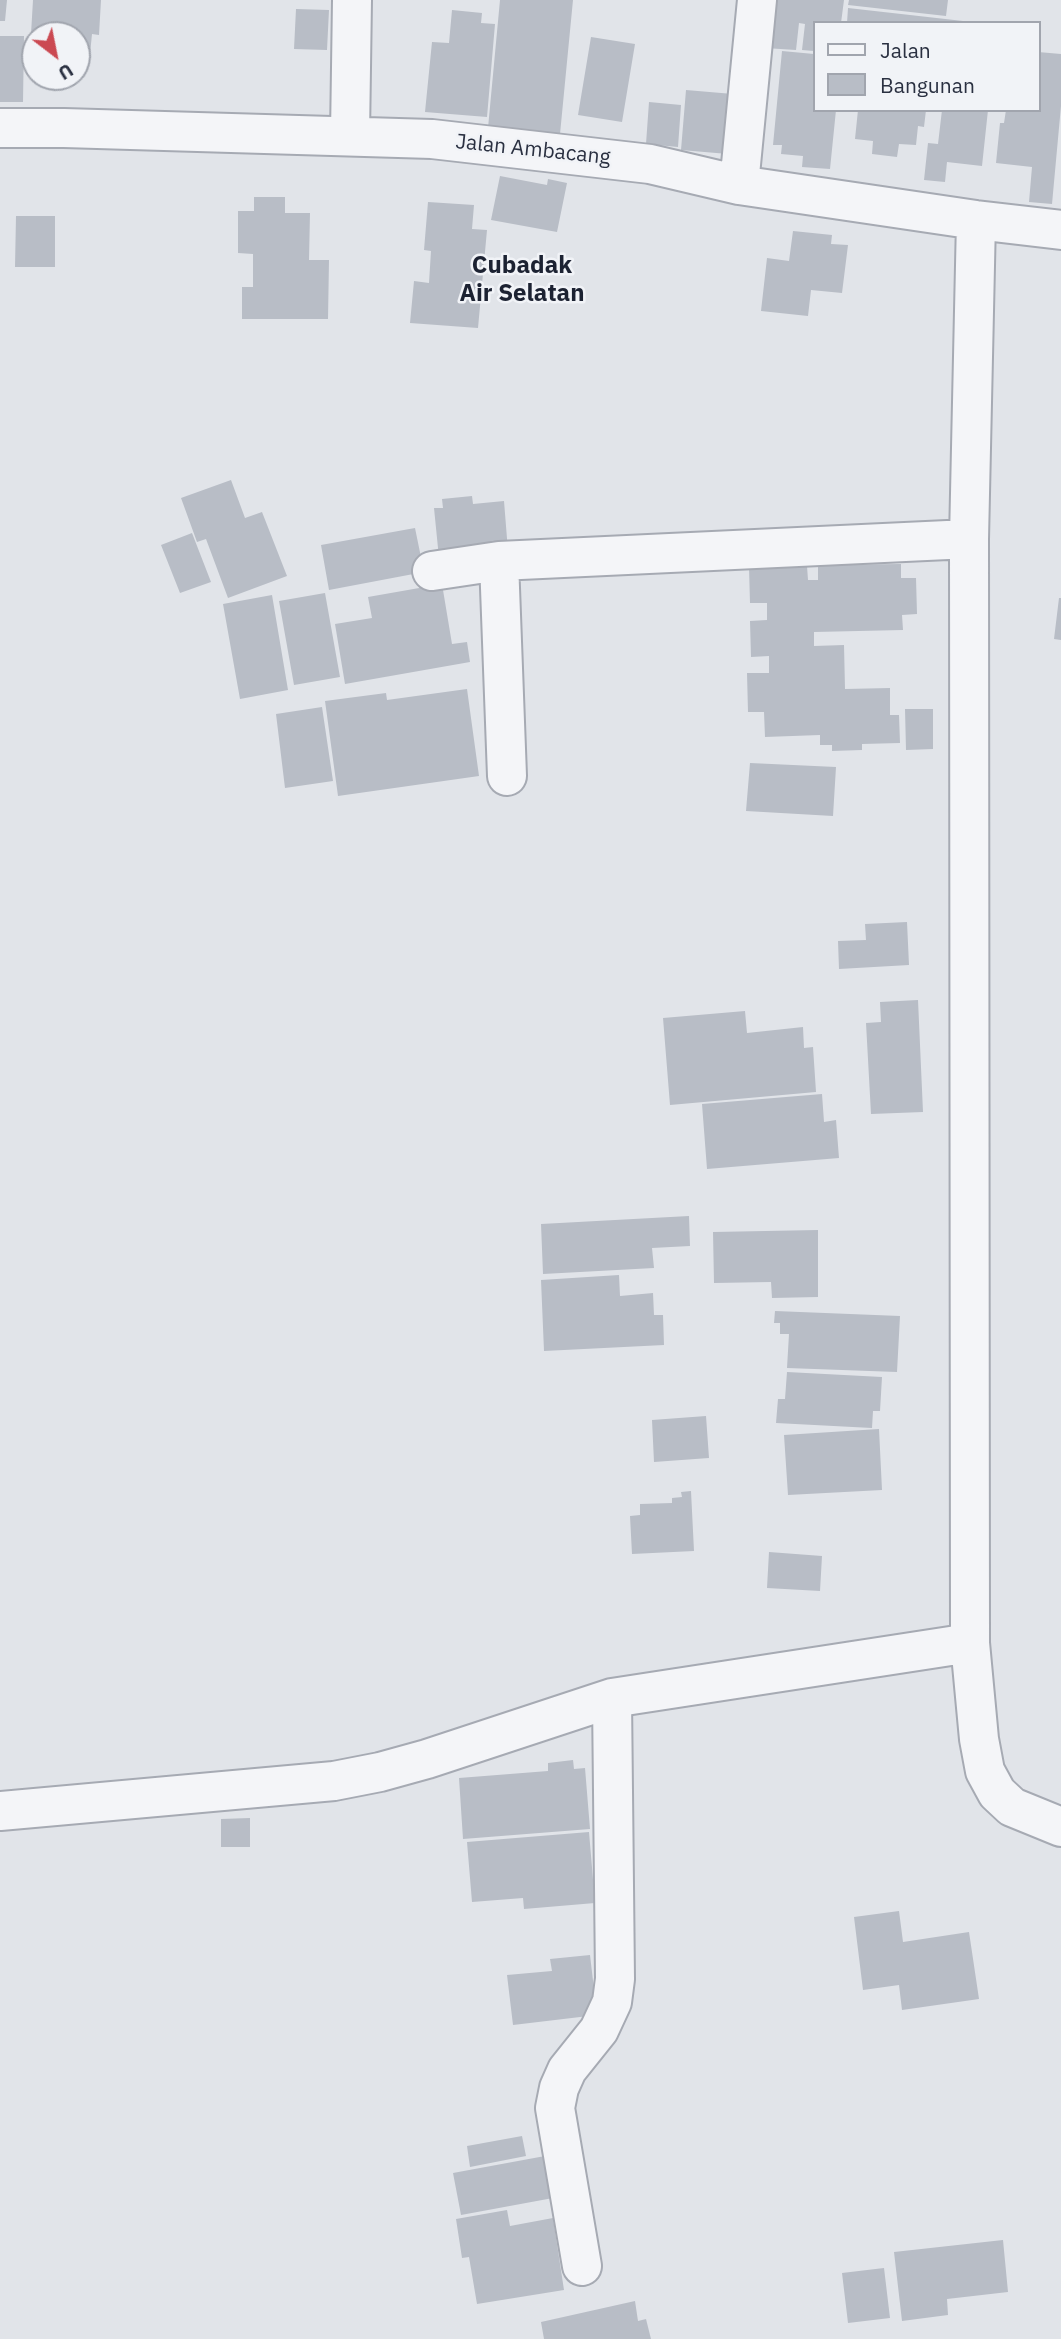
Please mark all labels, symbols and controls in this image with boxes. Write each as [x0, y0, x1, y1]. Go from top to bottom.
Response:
north arrow [21, 21, 91, 91]
legend [813, 21, 1040, 112]
text: Jalan [880, 36, 931, 64]
text: U [54, 58, 78, 86]
text: Bangunan [880, 71, 975, 99]
street label: Jalan Ambacang [454, 129, 612, 171]
district label: Cubadak Air Selatan [459, 252, 585, 308]

